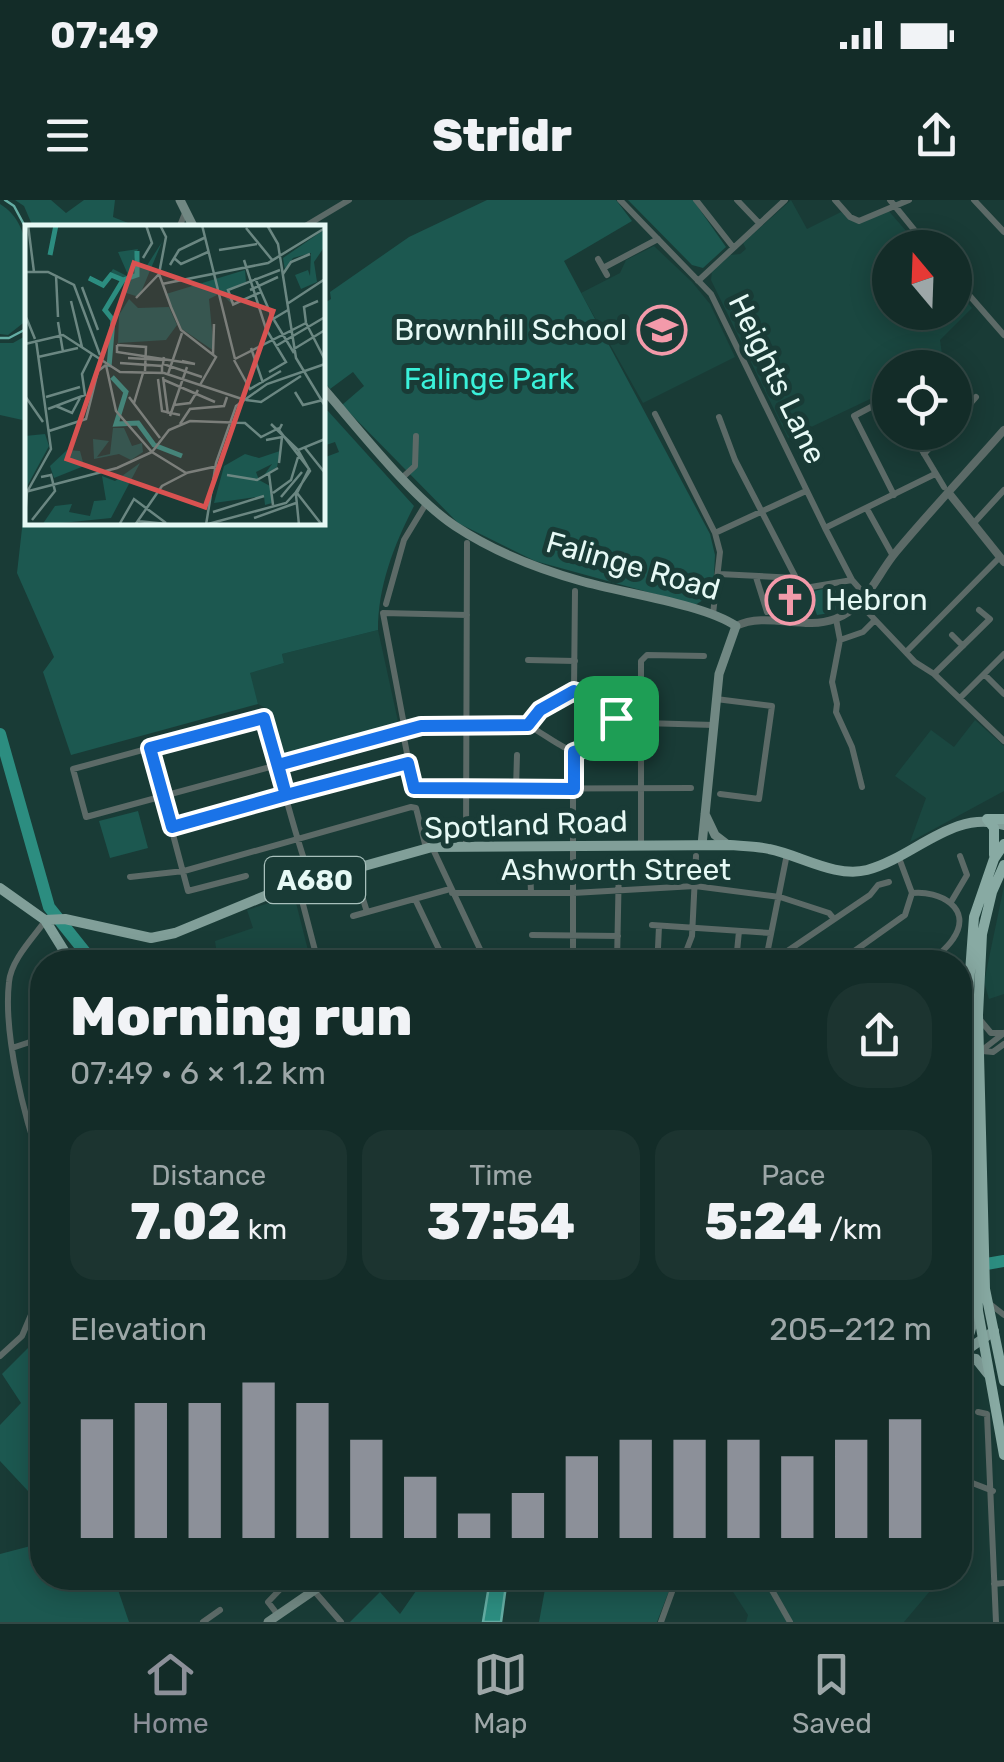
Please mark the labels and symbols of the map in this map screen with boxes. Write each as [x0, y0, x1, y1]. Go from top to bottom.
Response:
inset map [25, 225, 325, 525]
north arrow [872, 230, 972, 330]
street label: Heights Lane [720, 288, 834, 470]
school or university icon: Brownhill School [636, 304, 688, 356]
place label: Brownhill School [394, 312, 627, 348]
park label: Falinge Park [404, 361, 575, 397]
street label: Falinge Road [542, 524, 724, 608]
church icon: Hebron [764, 574, 816, 626]
place label: Hebron [825, 582, 928, 618]
pin [574, 676, 659, 761]
street label: Spotland Road [424, 803, 628, 847]
street label: Ashworth Street [501, 852, 731, 888]
road number: A680 [265, 857, 365, 903]

